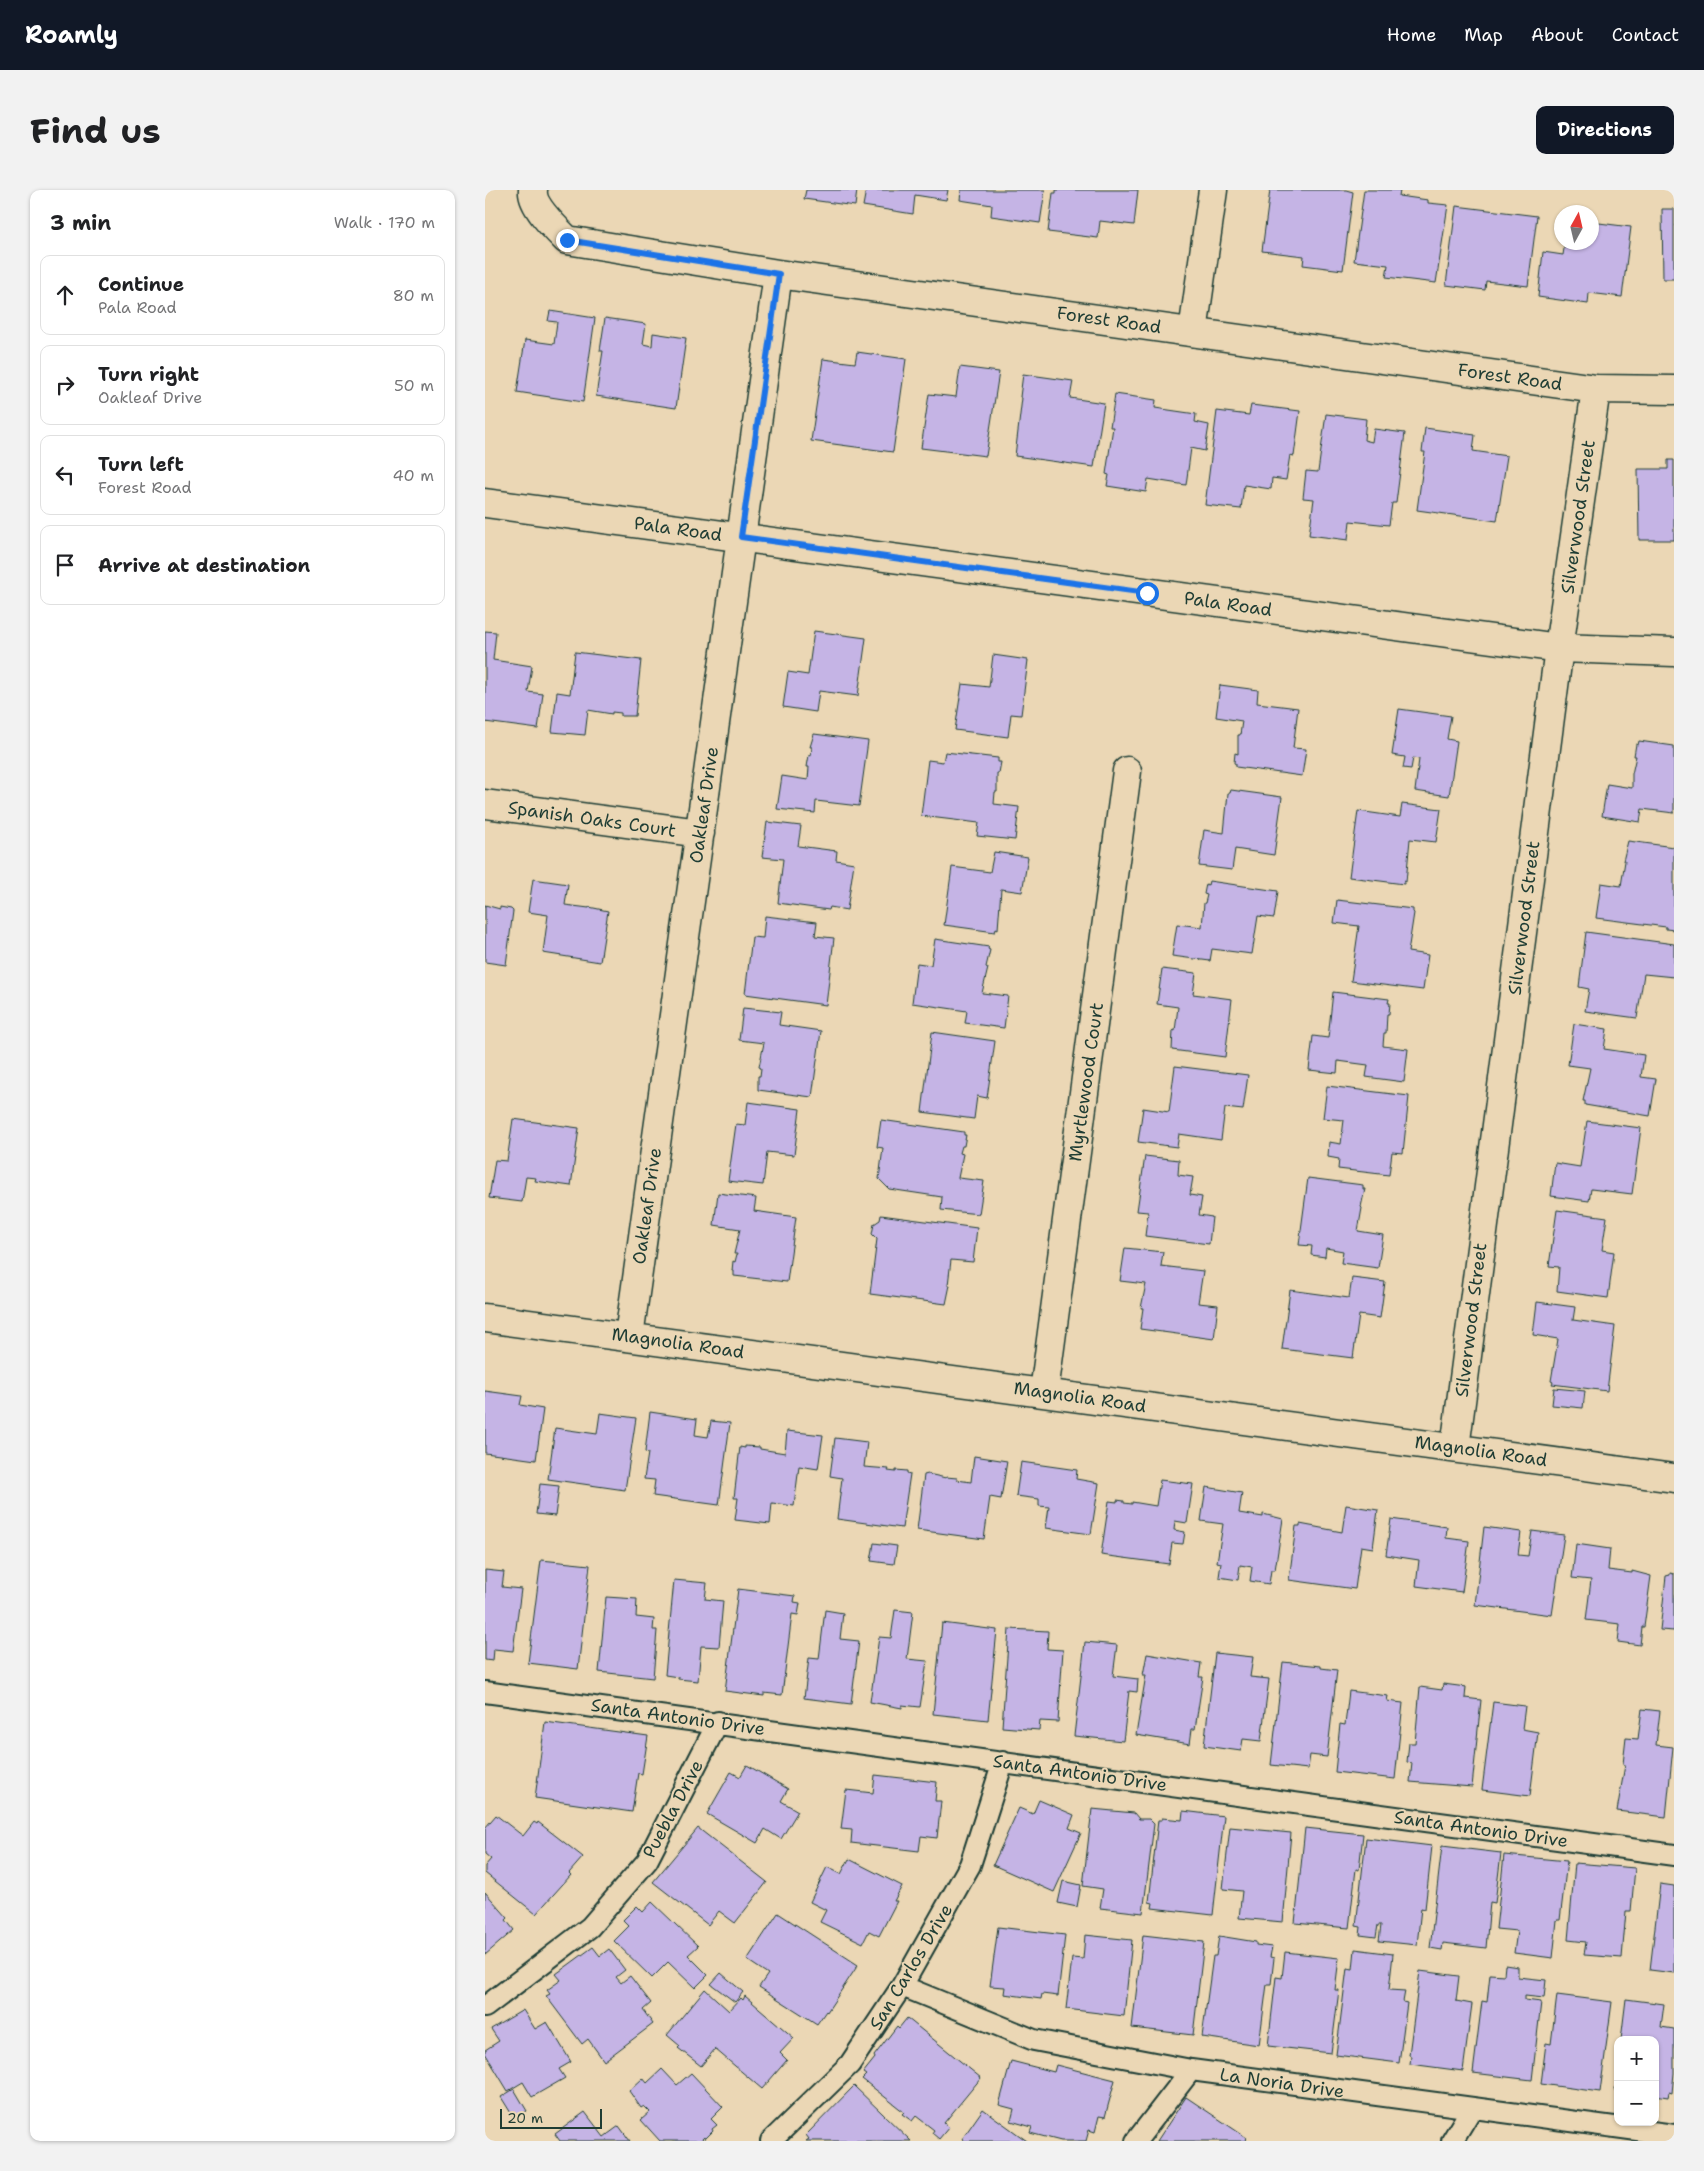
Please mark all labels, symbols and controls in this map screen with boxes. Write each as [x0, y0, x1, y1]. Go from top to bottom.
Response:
text: Roamly [25, 19, 118, 51]
text: Home [1387, 23, 1436, 47]
text: Map [1464, 23, 1503, 47]
text: About [1531, 23, 1584, 47]
text: Contact [1612, 23, 1679, 47]
button: Directions [1536, 106, 1674, 154]
text: Find us [30, 107, 161, 154]
north arrow [1554, 205, 1599, 250]
text: 3 min [50, 209, 111, 237]
text: Walk · 170 m [334, 212, 435, 233]
route end [556, 229, 579, 252]
text: Continue [98, 272, 184, 297]
icon: ahead [51, 281, 79, 309]
text: 80 m [393, 285, 434, 306]
text: Pala Road [98, 297, 177, 318]
street label: Forest Road [1055, 301, 1163, 339]
street label: Forest Road [1456, 358, 1564, 396]
text: Turn right [98, 362, 199, 387]
icon: right [51, 371, 79, 399]
text: 50 m [394, 375, 434, 396]
text: Oakleaf Drive [98, 387, 202, 408]
street label: Silverwood Street [1555, 438, 1601, 596]
text: Turn left [98, 452, 184, 477]
icon: left [51, 461, 79, 489]
text: 40 m [392, 465, 434, 486]
text: Forest Road [98, 477, 192, 498]
street label: Pala Road [632, 511, 724, 547]
icon: arrive [51, 551, 79, 579]
text: Arrive at destination [98, 553, 310, 578]
route start [1136, 582, 1159, 605]
street label: Pala Road [1182, 586, 1274, 622]
street label: Oakleaf Drive [684, 745, 724, 865]
street label: Spanish Oaks Court [506, 795, 678, 843]
street label: Silverwood Street [1503, 839, 1545, 997]
street label: Myrtlewood Court [1063, 1001, 1109, 1163]
street label: Oakleaf Drive [627, 1146, 667, 1266]
street label: Silverwood Street [1450, 1241, 1492, 1399]
street label: Magnolia Road [610, 1322, 746, 1364]
street label: Magnolia Road [1012, 1376, 1148, 1418]
street label: Magnolia Road [1413, 1430, 1549, 1472]
street label: Santa Antonio Drive [589, 1693, 767, 1741]
street label: Santa Antonio Drive [991, 1749, 1169, 1797]
street label: Puebla Drive [637, 1756, 709, 1862]
street label: Santa Antonio Drive [1392, 1805, 1570, 1853]
street label: San Carlos Drive [864, 1900, 958, 2034]
map controls [1614, 2036, 1659, 2126]
button: + [1614, 2036, 1659, 2081]
street label: La Noria Drive [1218, 2062, 1346, 2104]
button: − [1614, 2081, 1659, 2126]
scale bar [500, 2106, 603, 2129]
text: 20 m [507, 2109, 543, 2127]

